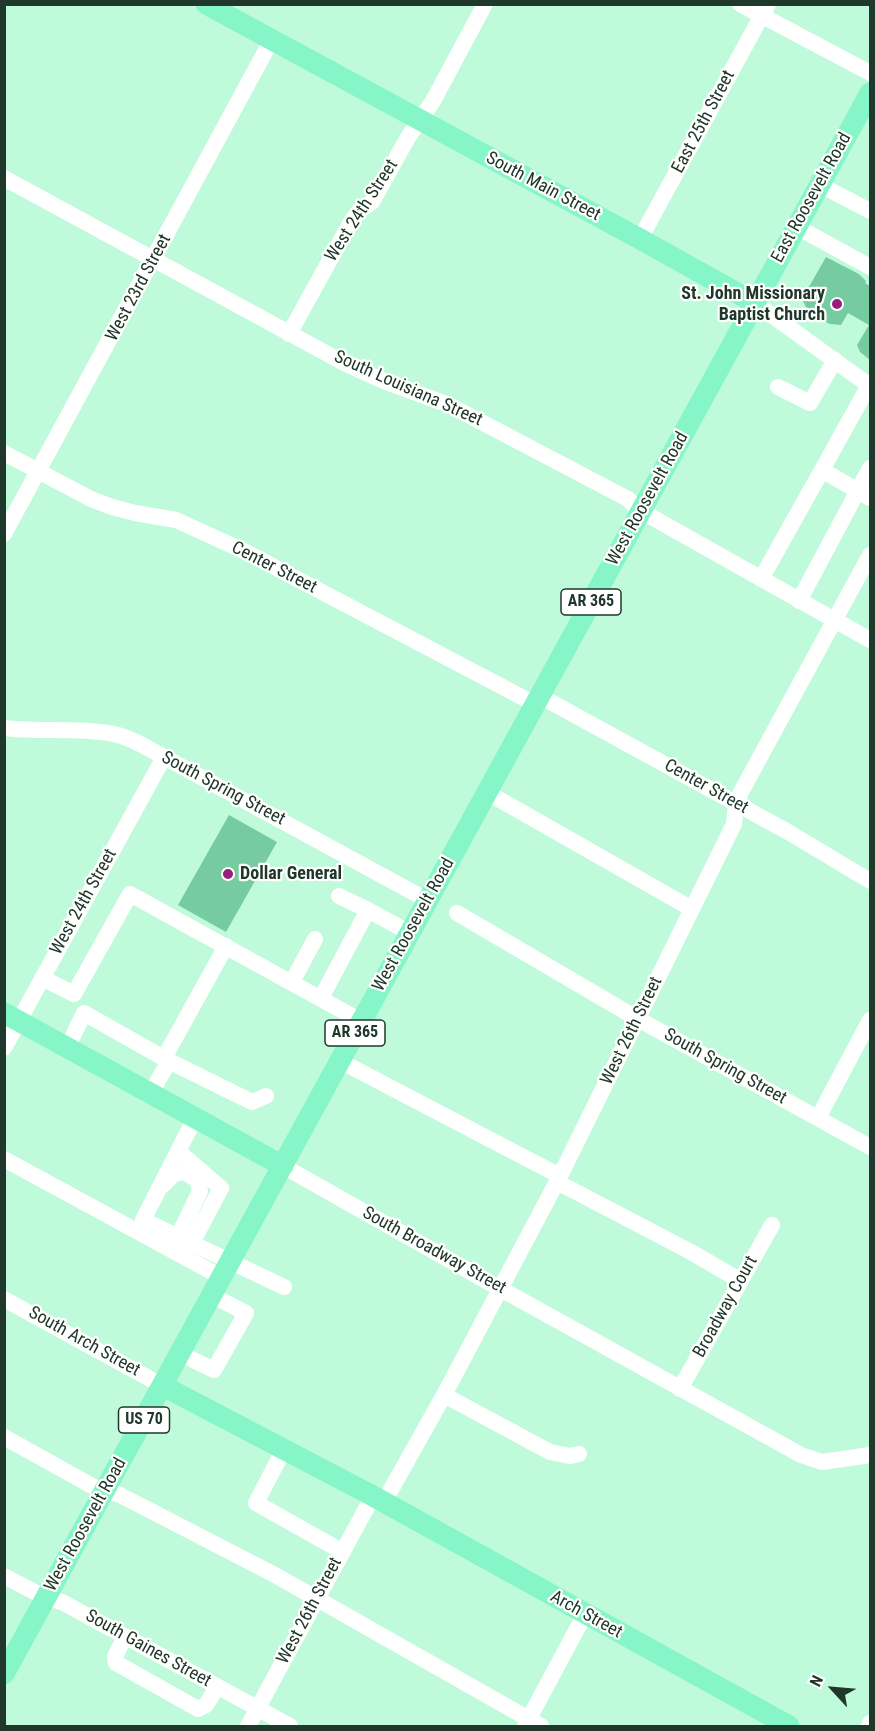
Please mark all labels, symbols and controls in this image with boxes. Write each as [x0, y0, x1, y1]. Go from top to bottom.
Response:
street label: East 25th Street [668, 67, 740, 177]
street label: East Roosevelt Road [767, 129, 857, 267]
street label: South Main Street [482, 148, 604, 226]
street label: West 24th Street [321, 156, 403, 266]
street label: West 23rd Street [102, 231, 176, 345]
place label: St. John Missionary Baptist Church [681, 283, 825, 326]
marker: St. John Missionary Baptist Church [830, 297, 844, 311]
street label: South Louisiana Street [330, 347, 486, 431]
street label: West Roosevelt Road [602, 428, 694, 570]
street label: Center Street [228, 537, 320, 599]
road number: AR 365 [561, 589, 621, 615]
street label: South Spring Street [157, 747, 289, 831]
street label: Center Street [660, 755, 752, 819]
street label: West 24th Street [46, 845, 122, 959]
street label: West Roosevelt Road [368, 854, 460, 996]
place label: Dollar General [240, 863, 342, 885]
marker: Dollar General [221, 867, 235, 881]
street label: West 26th Street [597, 973, 667, 1089]
road number: AR 365 [325, 1020, 385, 1046]
street label: South Spring Street [660, 1024, 790, 1110]
street label: South Broadway Street [358, 1203, 510, 1299]
street label: Broadway Court [689, 1252, 763, 1362]
street label: South Arch Street [24, 1302, 144, 1382]
road number: US 70 [118, 1407, 170, 1433]
street label: West Roosevelt Road [40, 1454, 132, 1596]
street label: West 26th Street [273, 1554, 347, 1668]
street label: Arch Street [546, 1586, 626, 1644]
street label: South Gaines Street [81, 1606, 215, 1692]
north arrow [803, 1659, 863, 1719]
text: N [806, 1672, 827, 1689]

